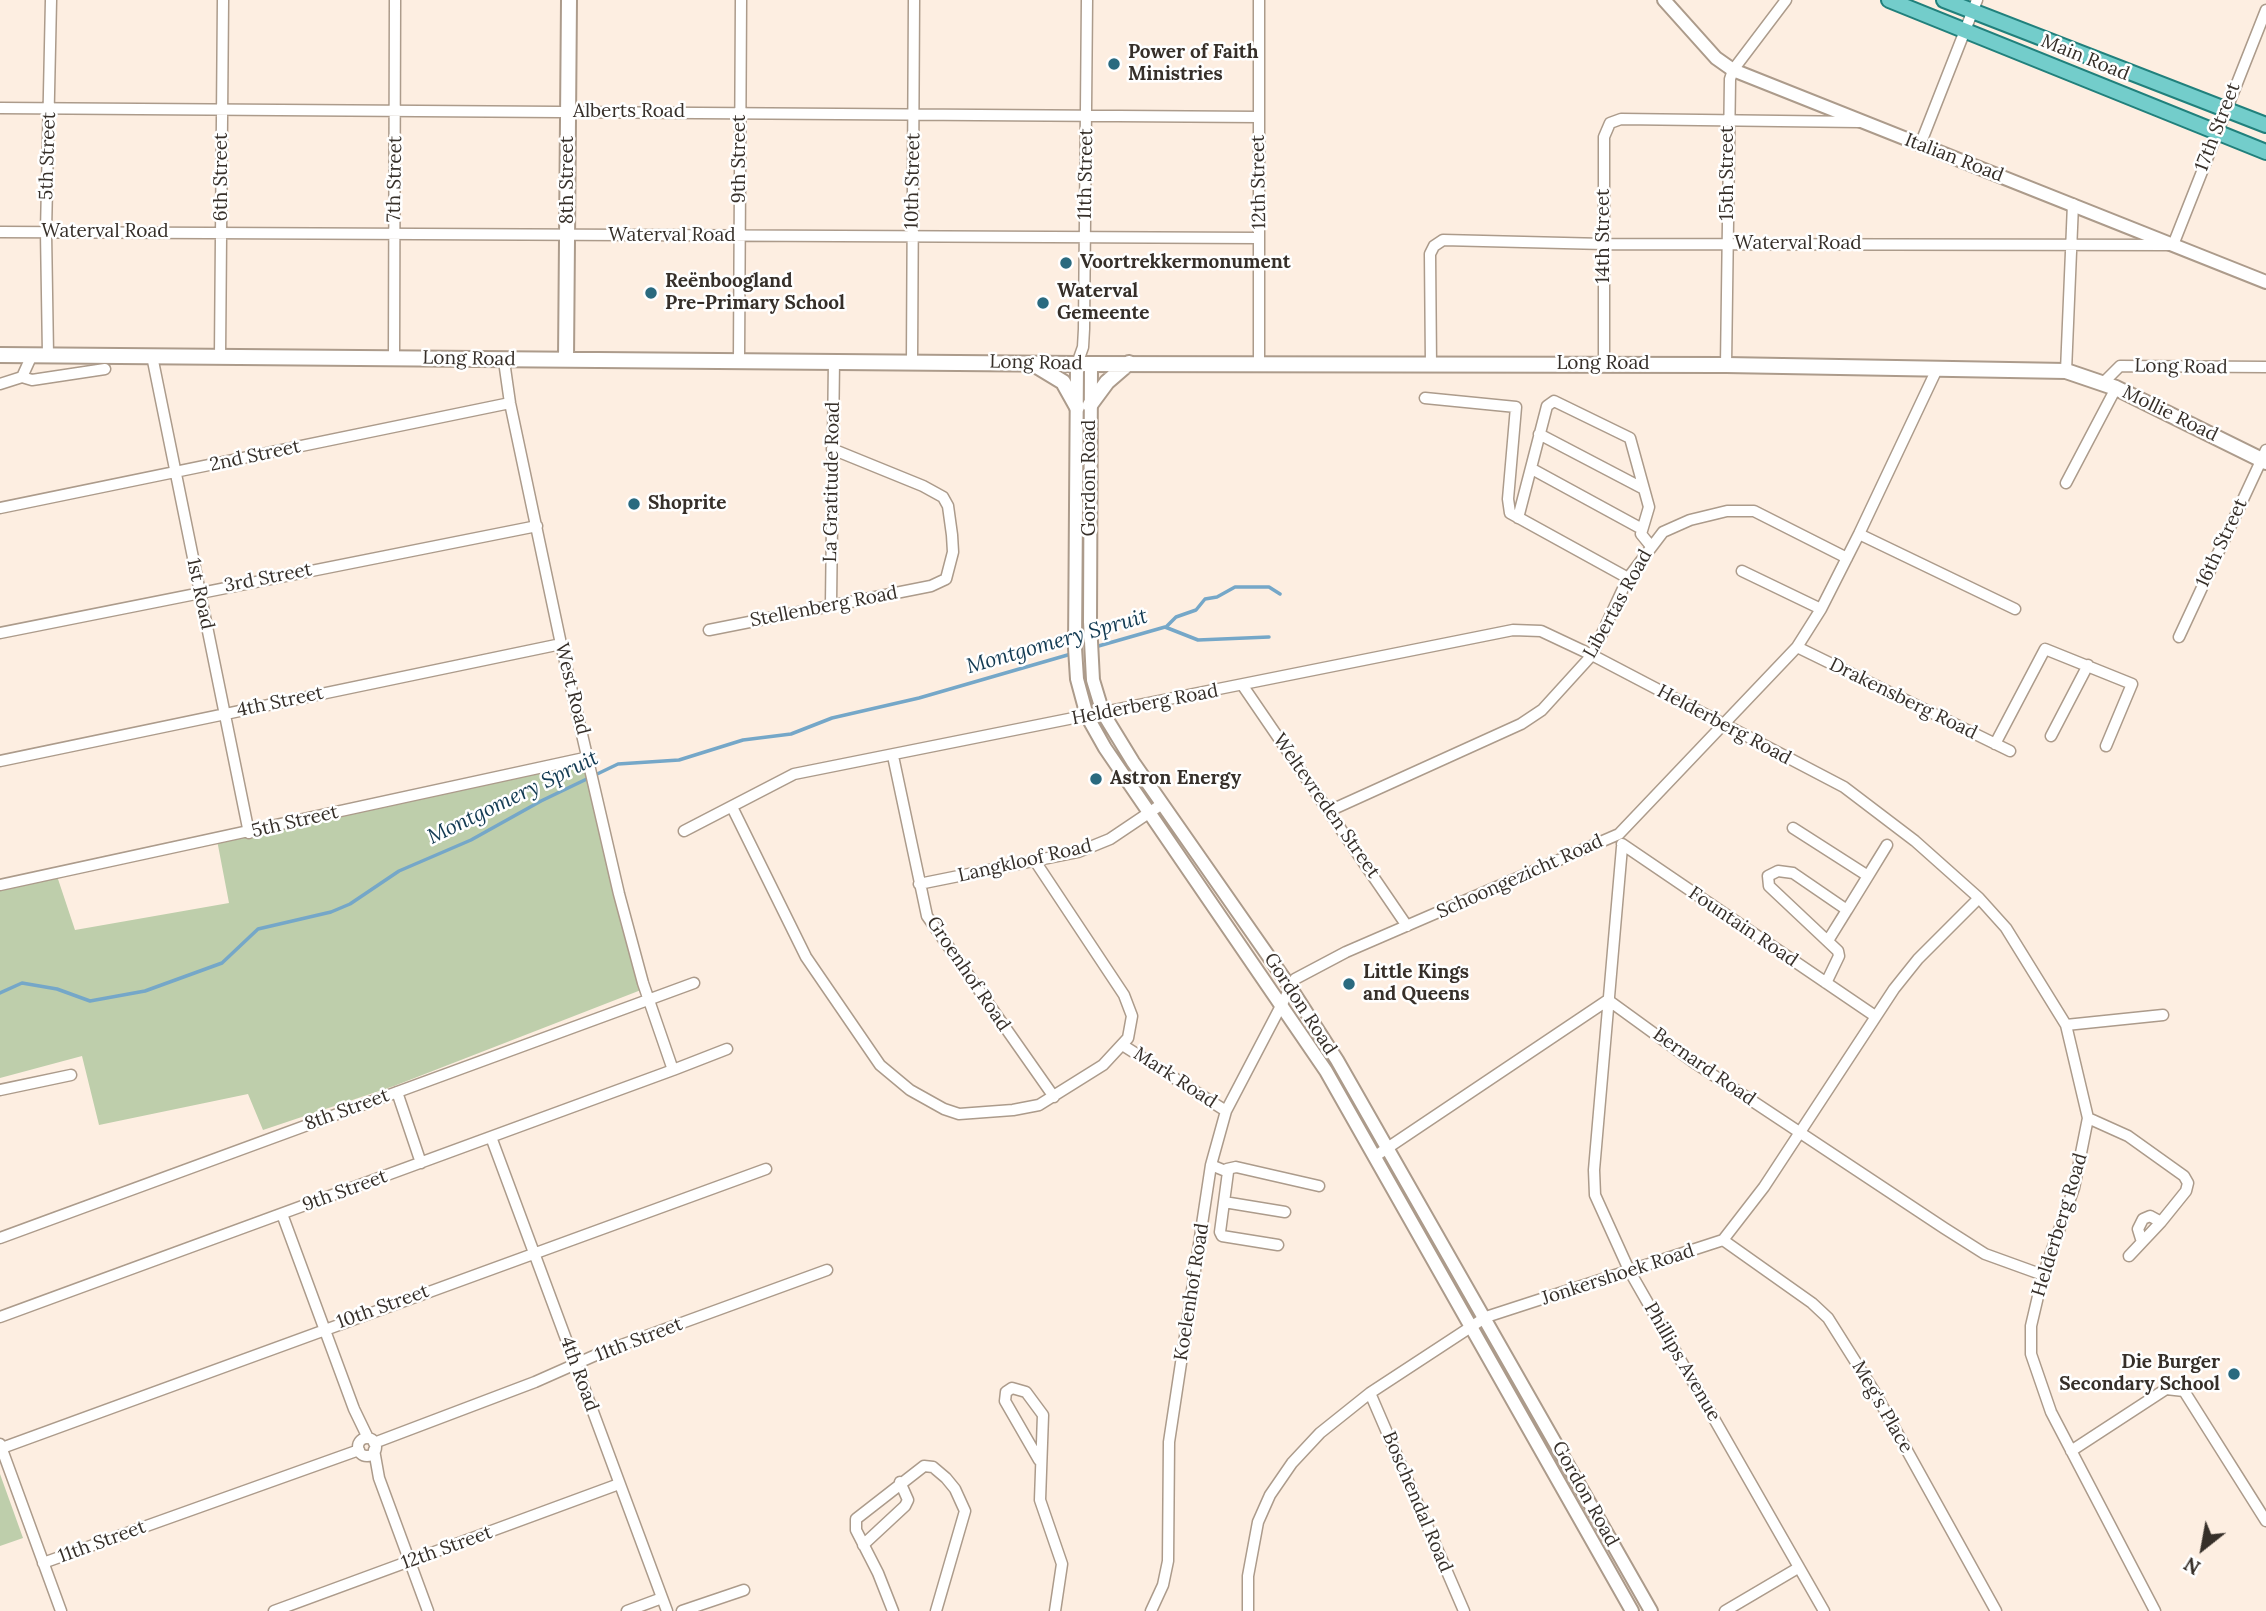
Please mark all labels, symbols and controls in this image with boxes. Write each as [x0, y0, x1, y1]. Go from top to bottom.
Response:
street label: Main Road [2038, 30, 2132, 86]
place label: Power of Faith Ministries [1128, 42, 1258, 86]
marker: Power of Faith Ministries [1106, 56, 1122, 72]
street label: 17th Street [2191, 79, 2245, 175]
street label: Alberts Road [573, 101, 685, 123]
street label: 5th Street [35, 112, 61, 200]
street label: 9th Street [729, 115, 751, 203]
street label: 15th Street [1717, 126, 1739, 220]
street label: 11th Street [1074, 128, 1098, 220]
street label: Italian Road [1901, 129, 2007, 187]
street label: 6th Street [211, 133, 233, 221]
street label: 10th Street [901, 133, 925, 229]
street label: 12th Street [1247, 134, 1271, 230]
street label: 7th Street [383, 136, 407, 222]
street label: 8th Street [557, 136, 579, 224]
street label: 14th Street [1593, 189, 1615, 283]
street label: Waterval Road [41, 221, 169, 243]
street label: Waterval Road [608, 225, 736, 247]
street label: Waterval Road [1734, 233, 1862, 255]
place label: Voortrekkermonument [1080, 252, 1291, 274]
marker: Voortrekkermonument [1058, 255, 1074, 271]
place label: Reënboogland Pre-Primary School [665, 271, 845, 315]
place label: Waterval Gemeente [1057, 281, 1150, 325]
marker: Reënboogland Pre-Primary School [643, 285, 659, 301]
marker: Waterval Gemeente [1035, 295, 1051, 311]
street label: Long Road [422, 347, 516, 371]
street label: Long Road [989, 351, 1083, 375]
street label: Long Road [1556, 353, 1650, 375]
street label: Long Road [2134, 355, 2228, 379]
street label: Mollie Road [2119, 381, 2221, 447]
street label: La Gratitude Road [819, 401, 845, 563]
street label: Gordon Road [1079, 420, 1101, 536]
street label: 2nd Street [208, 435, 302, 477]
place label: Shoprite [648, 493, 727, 515]
street label: 16th Street [2191, 495, 2253, 591]
marker: Shoprite [626, 496, 642, 512]
street label: Libertas Road [1579, 546, 1657, 662]
street label: 1st Road [181, 556, 219, 632]
street label: 3rd Street [222, 558, 314, 598]
street label: Stellenberg Road [748, 582, 900, 632]
water label: Montgomery Spruit [964, 604, 1150, 680]
street label: West Road [550, 641, 594, 737]
street label: Drakensberg Road [1825, 653, 1981, 745]
street label: Helderberg Road [1070, 680, 1220, 730]
street label: Helderberg Road [1653, 680, 1795, 770]
street label: 4th Street [235, 682, 325, 722]
street label: Weltevreden Street [1268, 729, 1384, 883]
water label: Montgomery Spruit [423, 746, 603, 850]
place label: Astron Energy [1110, 768, 1241, 790]
marker: Astron Energy [1088, 771, 1104, 787]
street label: 5th Street [250, 801, 340, 843]
street label: Schoongezicht Road [1433, 830, 1607, 924]
street label: Langkloof Road [956, 835, 1094, 887]
street label: Fountain Road [1684, 882, 1802, 972]
street label: Groenhof Road [921, 912, 1015, 1036]
street label: Gordon Road [1259, 949, 1341, 1059]
place label: Little Kings and Queens [1363, 962, 1470, 1006]
marker: Little Kings and Queens [1341, 976, 1357, 992]
street label: Bernard Road [1648, 1023, 1760, 1111]
street label: Mark Road [1129, 1043, 1221, 1113]
street label: 8th Street [302, 1084, 392, 1136]
street label: Helderberg Road [2027, 1151, 2093, 1299]
street label: 9th Street [299, 1165, 391, 1217]
street label: Koelenhof Road [1170, 1222, 1214, 1362]
street label: Jonkershoek Road [1539, 1240, 1697, 1310]
street label: 10th Street [334, 1280, 432, 1334]
street label: Phillips Avenue [1639, 1299, 1725, 1425]
street label: 11th Street [592, 1313, 686, 1367]
street label: 4th Road [555, 1333, 603, 1415]
place label: Die Burger Secondary School [2059, 1352, 2220, 1396]
street label: Meg's Place [1846, 1357, 1918, 1457]
marker: Die Burger Secondary School [2226, 1366, 2242, 1382]
street label: Boschendal Road [1377, 1428, 1457, 1576]
street label: Gordon Road [1547, 1437, 1623, 1551]
north arrow [2168, 1513, 2238, 1583]
street label: 11th Street [55, 1516, 149, 1568]
street label: 12th Street [399, 1521, 495, 1575]
text: N [2180, 1552, 2205, 1580]

